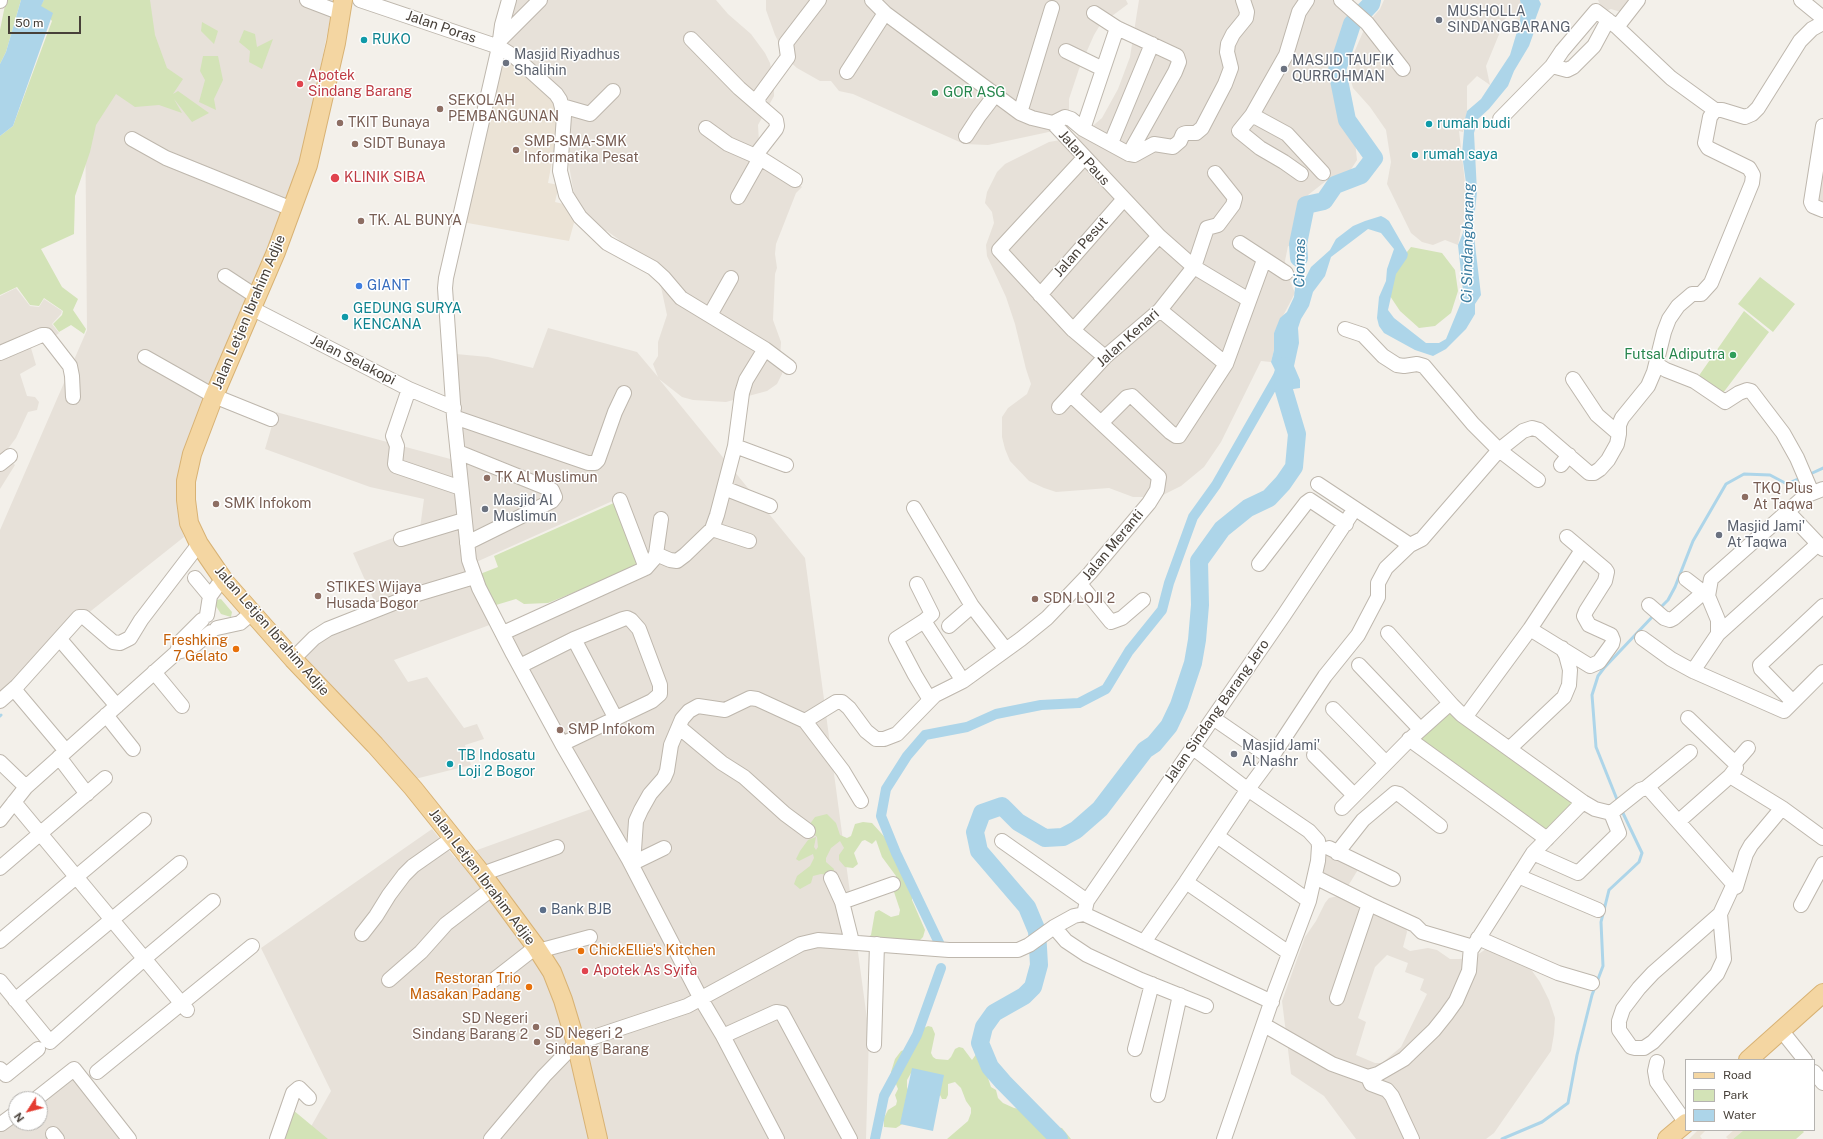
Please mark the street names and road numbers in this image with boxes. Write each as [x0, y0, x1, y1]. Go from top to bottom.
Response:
street label: Jalan Poras [404, 7, 478, 47]
street label: Jalan Paus [1055, 127, 1113, 189]
street label: Jalan Pesut [1050, 214, 1112, 280]
street label: Jalan Letjen Ibrahim Adjie [209, 232, 289, 392]
street label: Jalan Kenari [1093, 306, 1163, 370]
street label: Jalan Selakopi [308, 331, 398, 389]
street label: Jalan Meranti [1079, 506, 1147, 584]
street label: Jalan Letjen Ibrahim Adjie [211, 563, 333, 699]
street label: Jalan Sindang Barang Jero [1161, 636, 1273, 786]
street label: Jalan Letjen Ibrahim Adjie [425, 806, 539, 948]

